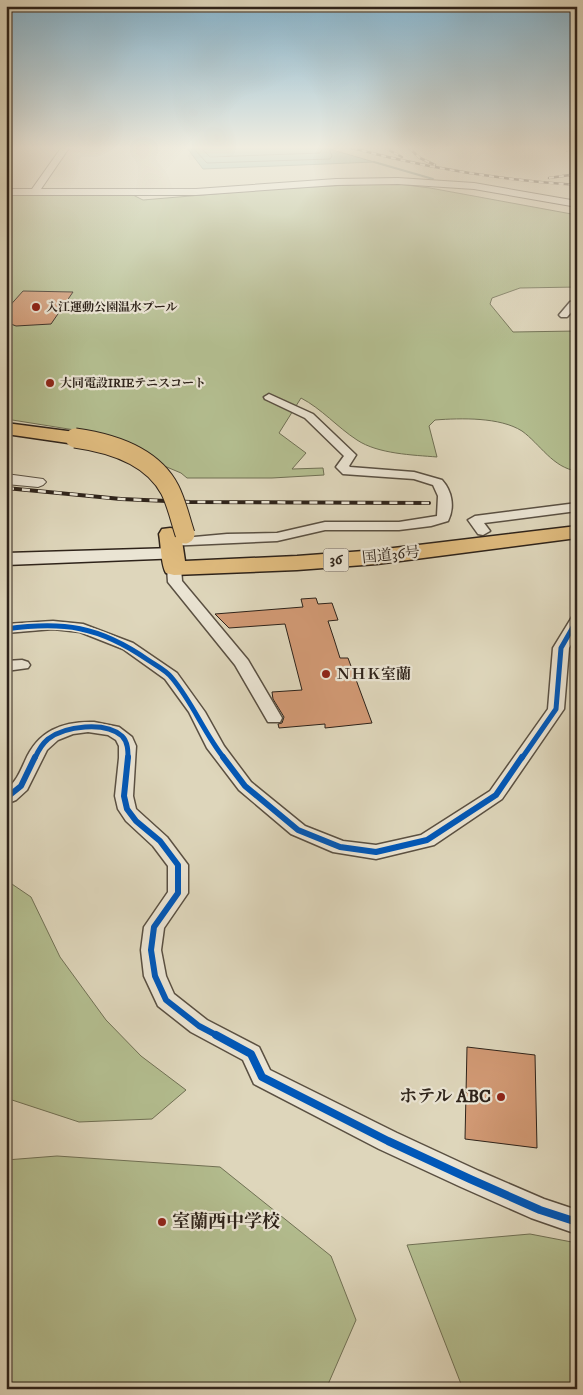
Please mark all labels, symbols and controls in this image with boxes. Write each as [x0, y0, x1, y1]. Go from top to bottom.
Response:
place label: 入江運動公園温水プール [46, 300, 177, 315]
marker: 入江運動公園温水プール [30, 301, 42, 313]
place label: 大同電設IRIEテニスコート [60, 376, 206, 391]
marker: 大同電設IRIEテニスコート [44, 377, 56, 389]
street label: 国道36号 [361, 542, 421, 568]
road number: 36 [324, 548, 348, 572]
place label: ＮＨＫ室蘭 [336, 665, 411, 684]
marker: ＮＨＫ室蘭 [320, 668, 332, 680]
place label: ホテル ABC [399, 1086, 491, 1108]
marker: ホテル ABC [495, 1091, 507, 1103]
place label: 室蘭西中学校 [172, 1211, 280, 1233]
marker: 室蘭西中学校 [156, 1216, 168, 1228]

